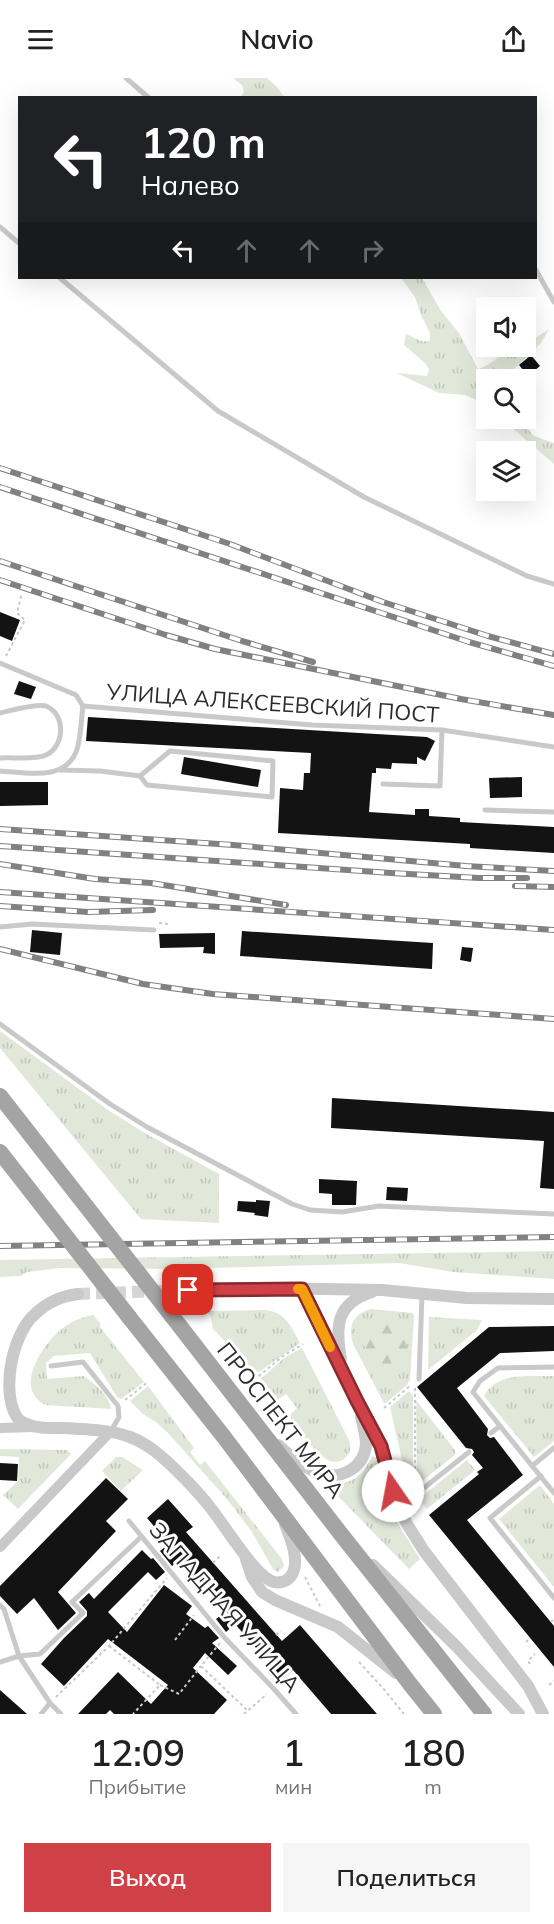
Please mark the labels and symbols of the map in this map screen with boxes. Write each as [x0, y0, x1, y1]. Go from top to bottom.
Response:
street label: УЛИЦА АЛЕКСЕЕВСКИЙ ПОСТ [105, 677, 440, 729]
pin [162, 1264, 213, 1315]
street label: ПРОСПЕКТ МИРА [211, 1336, 351, 1504]
position arrow [361, 1459, 425, 1523]
street label: ЗАПАДНАЯ УЛИЦА [143, 1516, 307, 1698]

